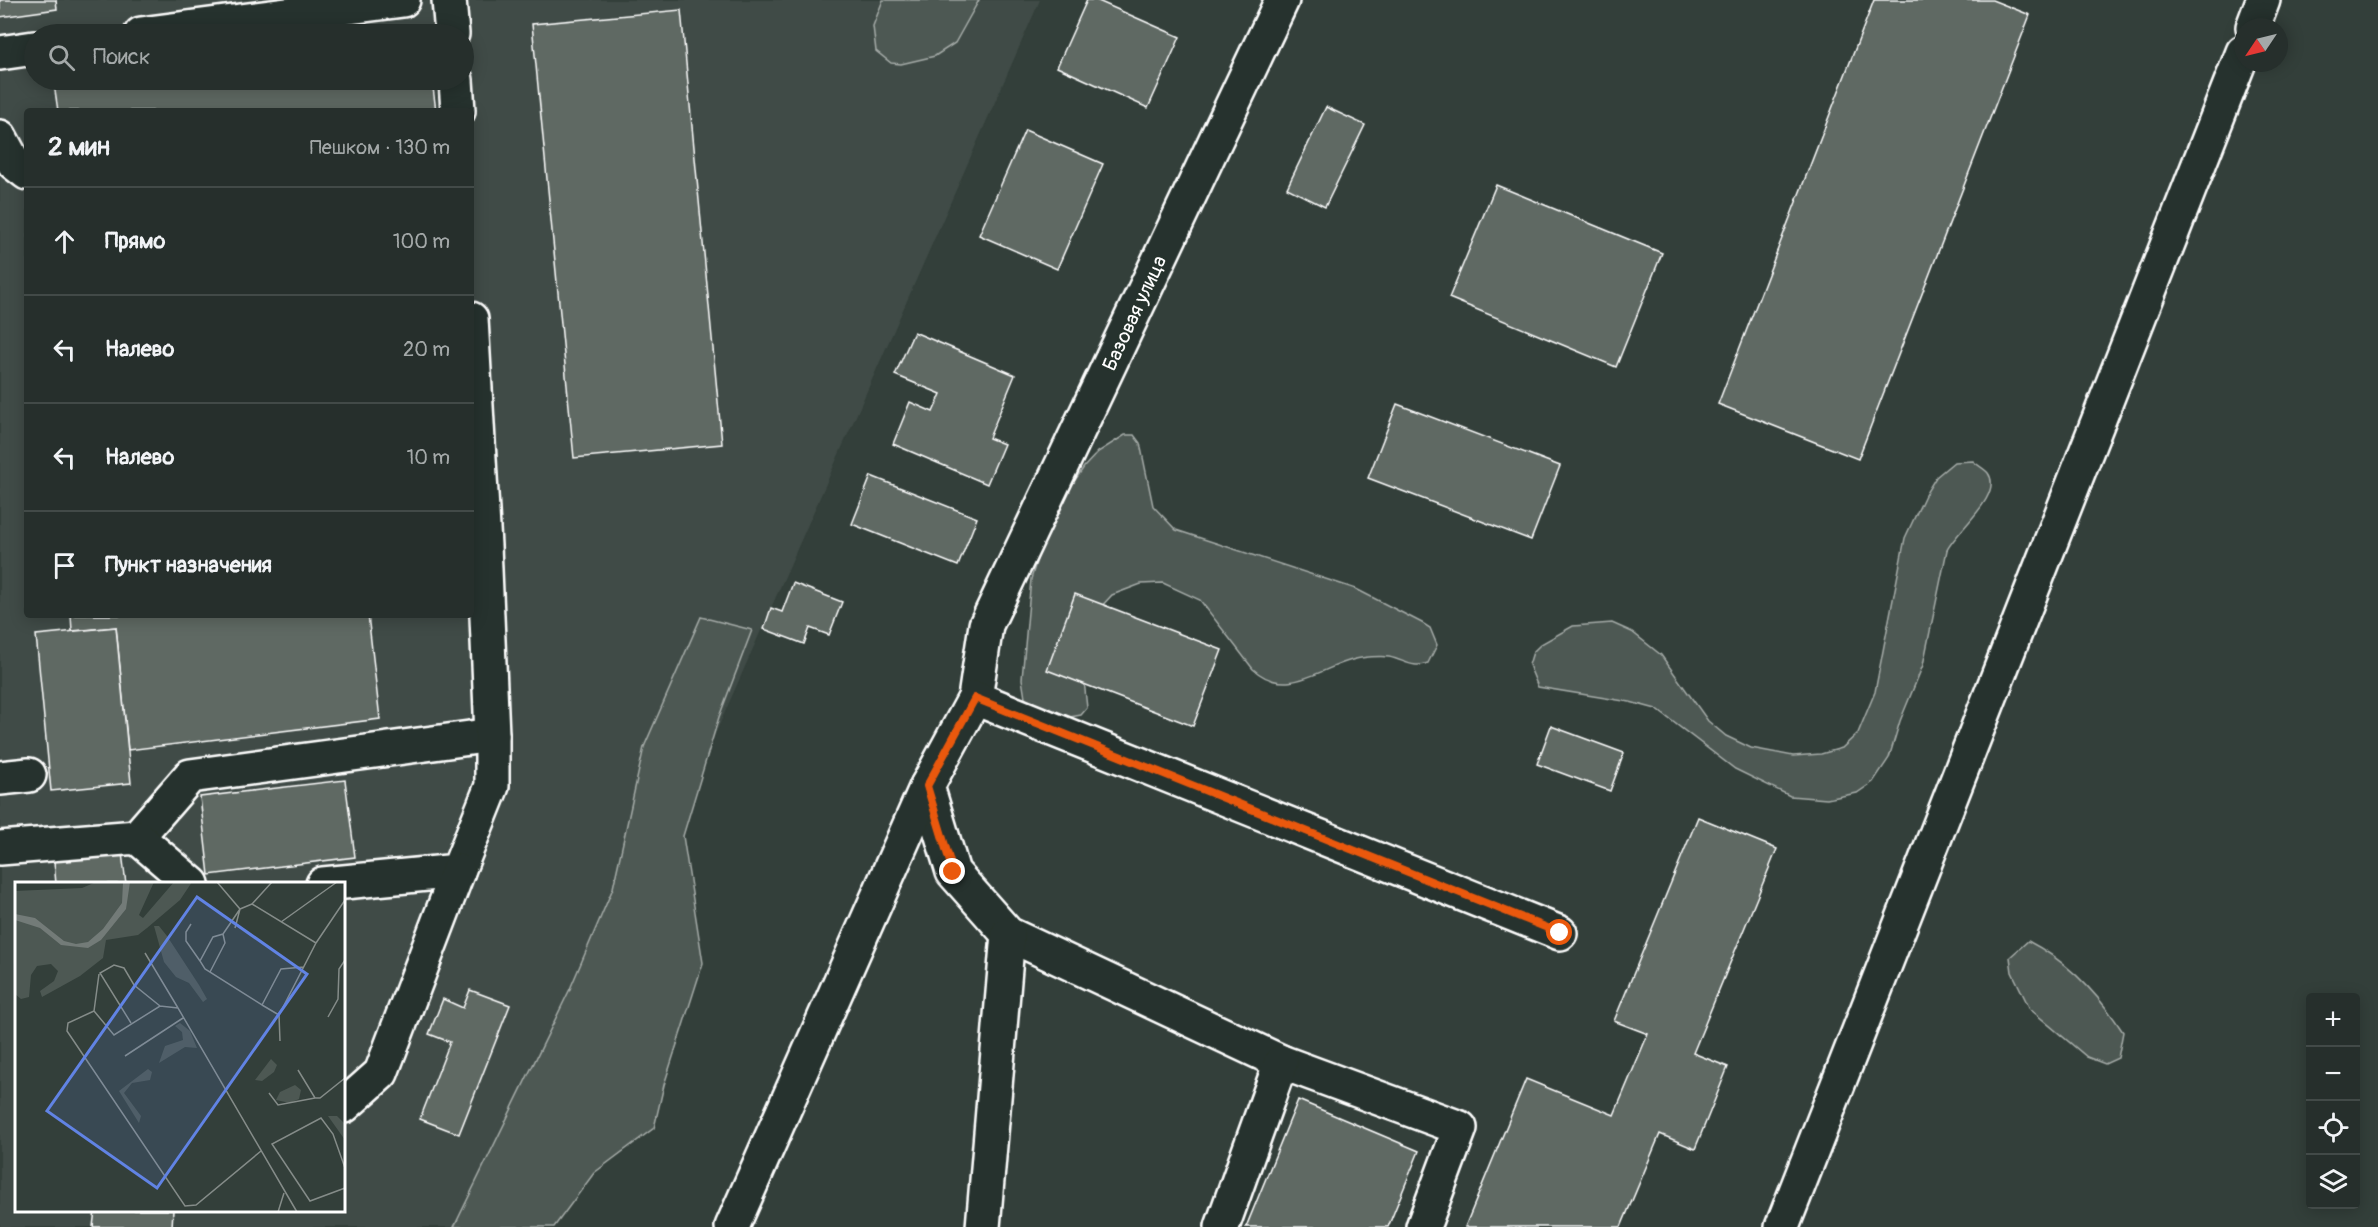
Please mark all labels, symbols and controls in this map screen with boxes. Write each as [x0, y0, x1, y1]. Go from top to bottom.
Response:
north arrow [2234, 18, 2288, 72]
search box [24, 24, 474, 90]
icon: search [45, 41, 78, 74]
text: Поиск [93, 43, 150, 71]
text: 2 мин [48, 131, 110, 163]
text: Пешком · 130 m [310, 135, 450, 160]
icon: ahead [48, 225, 81, 258]
text: Прямо [105, 227, 165, 255]
text: 100 m [393, 229, 450, 254]
street label: Базовая улица [1097, 252, 1172, 375]
icon: left [48, 333, 81, 366]
text: Налево [105, 335, 174, 363]
text: 20 m [403, 337, 450, 362]
icon: left [48, 441, 81, 474]
text: Налево [105, 443, 174, 471]
text: 10 m [406, 445, 450, 470]
icon: arrive [48, 549, 81, 582]
text: Пункт назначения [105, 551, 272, 579]
route end [939, 858, 965, 884]
inset map [15, 882, 345, 1212]
route start [1546, 919, 1572, 945]
map controls [2306, 993, 2360, 1209]
button: + [2306, 993, 2360, 1047]
button: − [2306, 1047, 2360, 1101]
button: locate [2306, 1101, 2360, 1155]
button: layers [2306, 1155, 2360, 1209]

